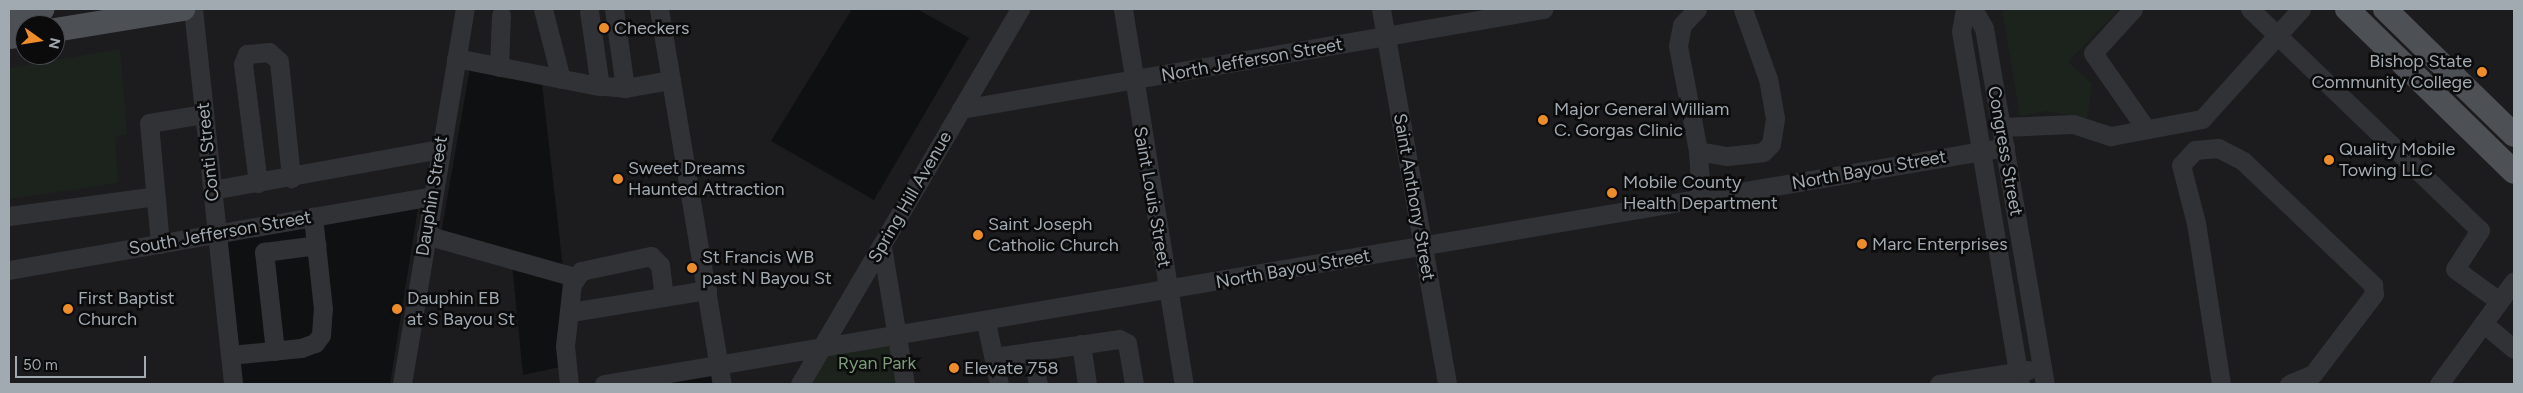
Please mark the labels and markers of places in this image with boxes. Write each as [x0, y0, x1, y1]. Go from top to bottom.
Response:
place label: Checkers [614, 17, 689, 39]
marker: Checkers [598, 22, 610, 34]
place label: Bishop State Community College [2311, 51, 2472, 94]
marker: Bishop State Community College [2476, 66, 2488, 78]
place label: Major General William C. Gorgas Clinic [1554, 99, 1729, 142]
marker: Major General William C. Gorgas Clinic [1536, 113, 1550, 127]
place label: Quality Mobile Towing LLC [2339, 139, 2455, 182]
marker: Quality Mobile Towing LLC [2323, 154, 2335, 166]
place label: Sweet Dreams Haunted Attraction [628, 158, 785, 200]
place label: Mobile County Health Department [1623, 172, 1778, 214]
marker: Sweet Dreams Haunted Attraction [612, 173, 624, 185]
marker: Mobile County Health Department [1605, 186, 1619, 200]
place label: Saint Joseph Catholic Church [988, 214, 1119, 256]
marker: Saint Joseph Catholic Church [972, 229, 984, 241]
place label: Marc Enterprises [1872, 233, 2008, 255]
marker: Marc Enterprises [1856, 238, 1868, 250]
place label: St Francis WB past N Bayou St [702, 247, 832, 290]
marker: St Francis WB past N Bayou St [686, 262, 698, 274]
place label: First Baptist Church [78, 288, 175, 330]
place label: Dauphin EB at S Bayou St [407, 288, 515, 330]
marker: First Baptist Church [62, 303, 74, 315]
marker: Dauphin EB at S Bayou St [391, 303, 403, 315]
place label: Elevate 758 [964, 357, 1059, 379]
marker: Elevate 758 [948, 362, 960, 374]

